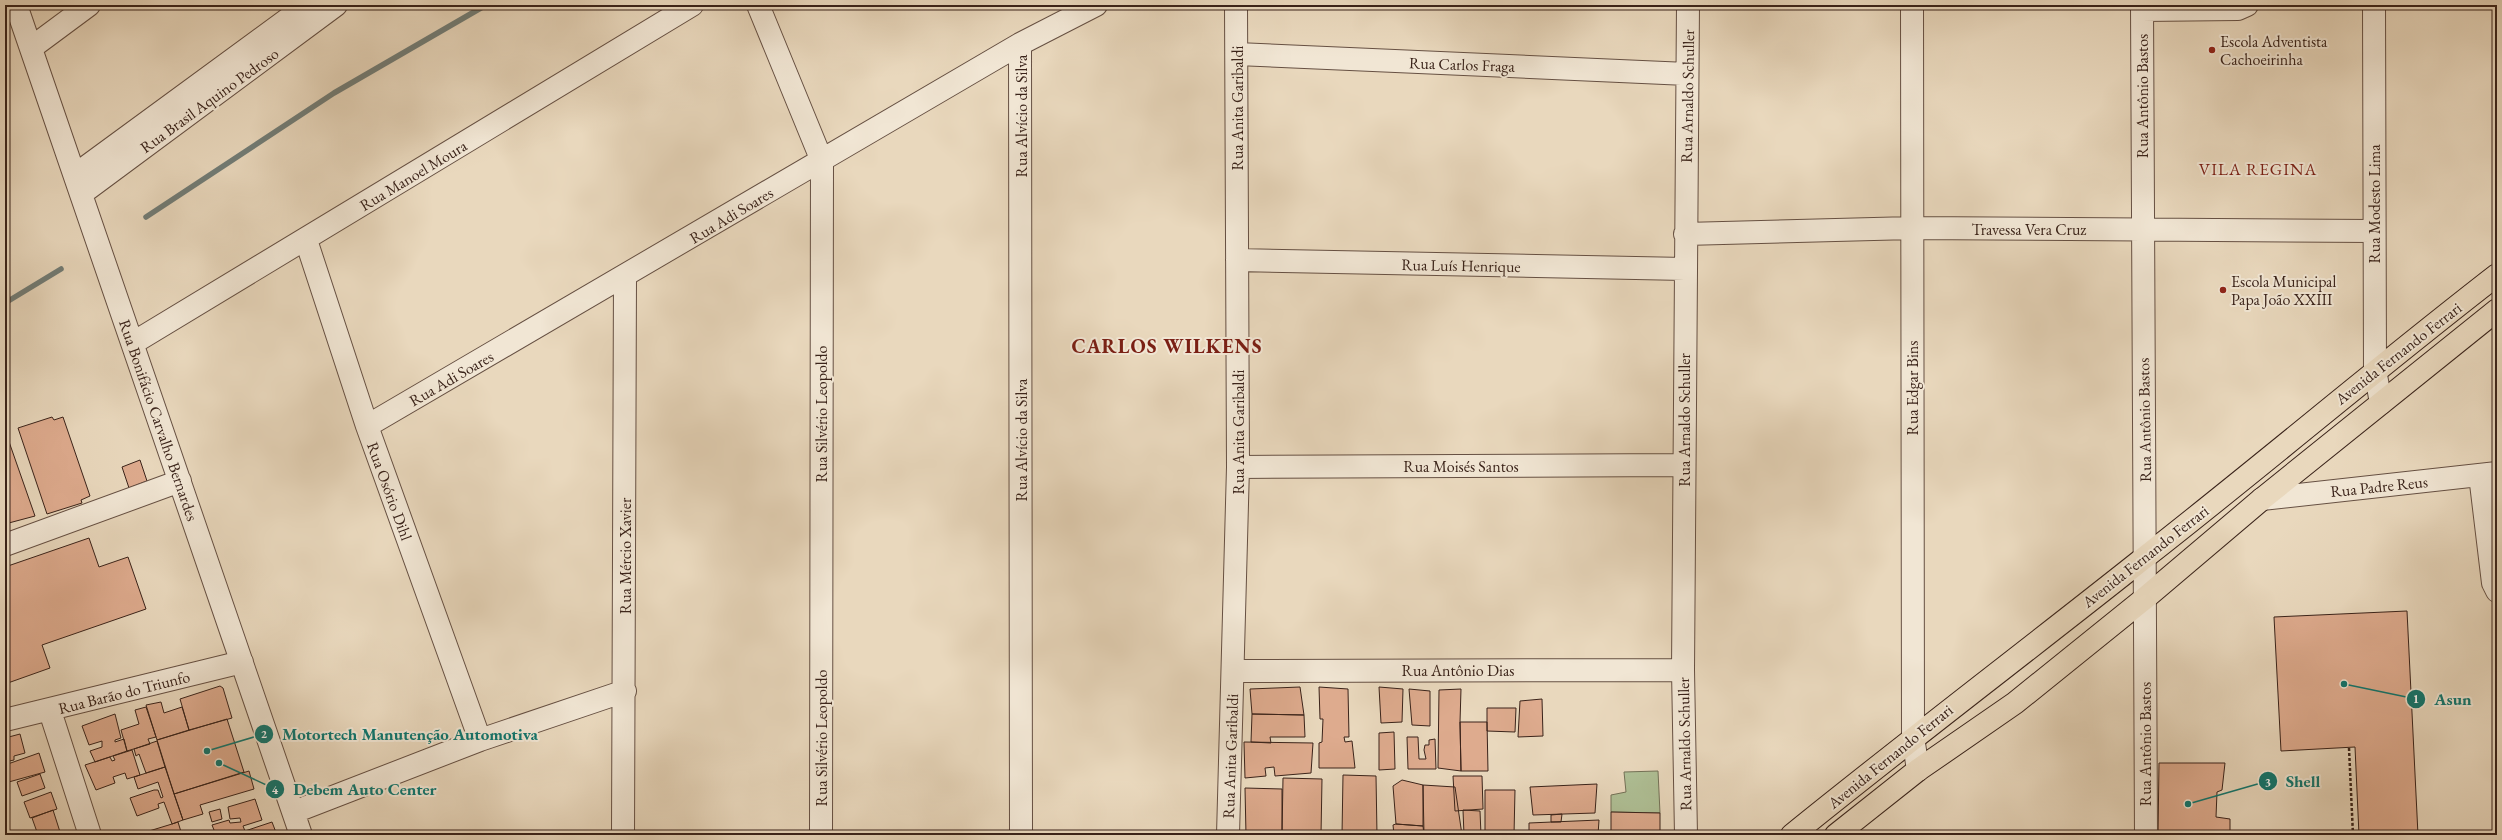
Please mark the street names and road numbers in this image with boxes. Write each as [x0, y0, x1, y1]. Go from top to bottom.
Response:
street label: Rua Arnaldo Schuller [1676, 28, 1699, 163]
street label: Rua Antônio Bastos [2132, 34, 2153, 158]
street label: Rua Brasil Aquino Pedroso [136, 43, 283, 158]
street label: Rua Anita Garibaldi [1227, 45, 1248, 170]
street label: Rua Carlos Fraga [1409, 52, 1516, 77]
street label: Rua Alvício da Silva [1011, 54, 1032, 177]
street label: Rua Manoel Moura [356, 135, 471, 216]
street label: Rua Modesto Lima [2364, 144, 2385, 264]
street label: Rua Adi Soares [686, 182, 777, 249]
street label: Travessa Vera Cruz [1972, 219, 2086, 240]
street label: Rua Luís Henrique [1401, 254, 1521, 277]
street label: Avenida Fernando Ferrari [2330, 297, 2466, 410]
street label: Rua Bonifácio Carvalho Bernardes [114, 317, 203, 524]
street label: Rua Edgar Bins [1902, 341, 1923, 435]
street label: Rua Silvério Leopoldo [811, 345, 832, 483]
street label: Rua Adi Soares [405, 346, 497, 411]
street label: Rua Arnaldo Schuller [1674, 353, 1695, 487]
street label: Rua Antônio Bastos [2133, 358, 2156, 482]
street label: Rua Anita Garibaldi [1228, 369, 1249, 494]
street label: Rua Alvício da Silva [1011, 378, 1032, 501]
street label: Rua Osório Dihl [362, 439, 417, 543]
street label: Rua Moisés Santos [1403, 456, 1519, 477]
street label: Rua Padre Reus [2329, 471, 2429, 502]
street label: Rua Mércio Xavier [615, 497, 636, 614]
street label: Avenida Fernando Ferrari [2077, 500, 2213, 613]
street label: Rua Antônio Dias [1402, 660, 1514, 681]
street label: Rua Barão do Triunfo [56, 666, 192, 719]
street label: Rua Silvério Leopoldo [811, 669, 832, 807]
street label: Rua Arnaldo Schuller [1673, 676, 1696, 811]
street label: Rua Antônio Bastos [2135, 682, 2156, 806]
street label: Rua Anita Garibaldi [1218, 693, 1243, 819]
street label: Avenida Fernando Ferrari [1823, 699, 1957, 814]

